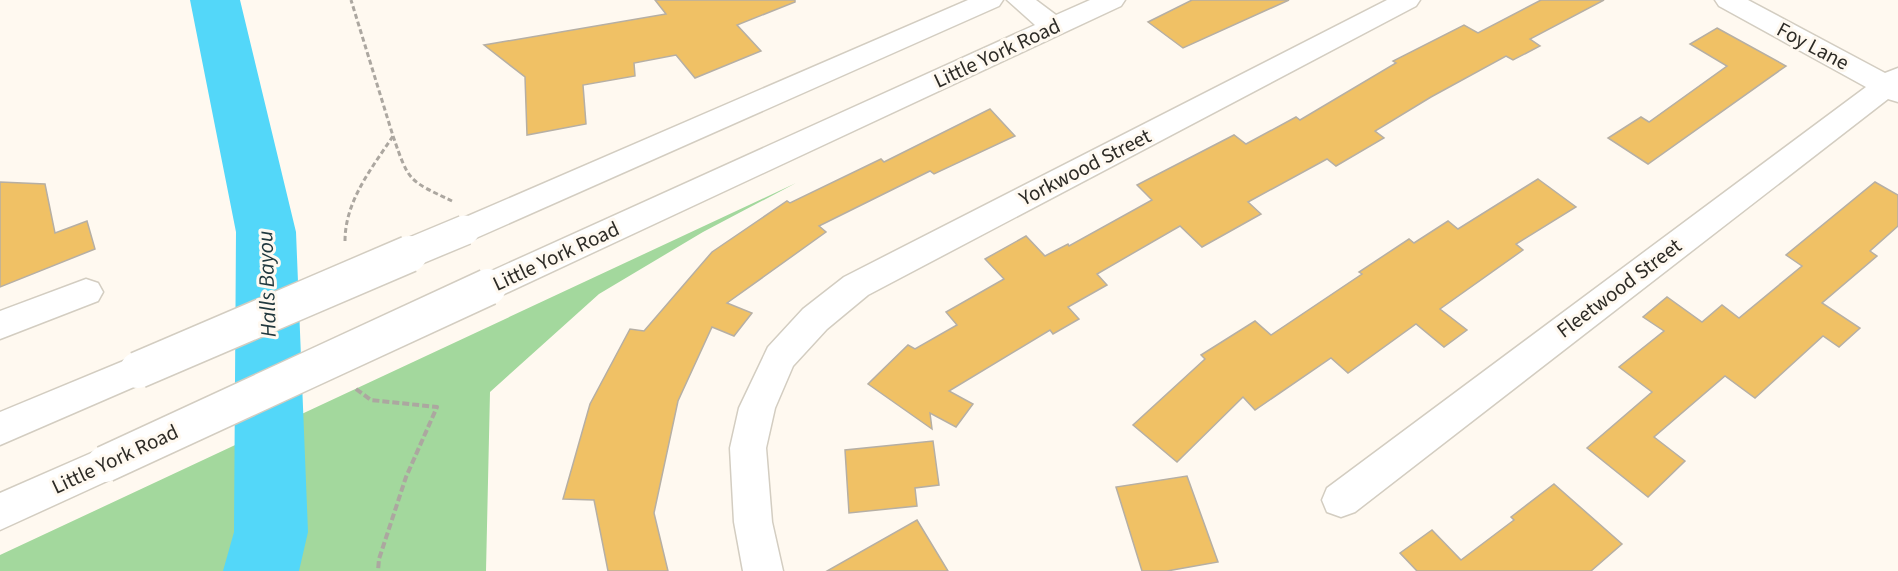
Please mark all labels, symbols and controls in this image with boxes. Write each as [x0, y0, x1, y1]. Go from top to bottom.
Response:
street label: Little York Road [929, 11, 1065, 95]
street label: Foy Lane [1771, 14, 1855, 78]
street label: Yorkwood Street [1013, 121, 1156, 214]
street label: Little York Road [488, 214, 624, 298]
water label: Halls Bayou [249, 230, 285, 338]
street label: Fleetwood Street [1550, 231, 1688, 345]
street label: Little York Road [47, 417, 183, 501]

